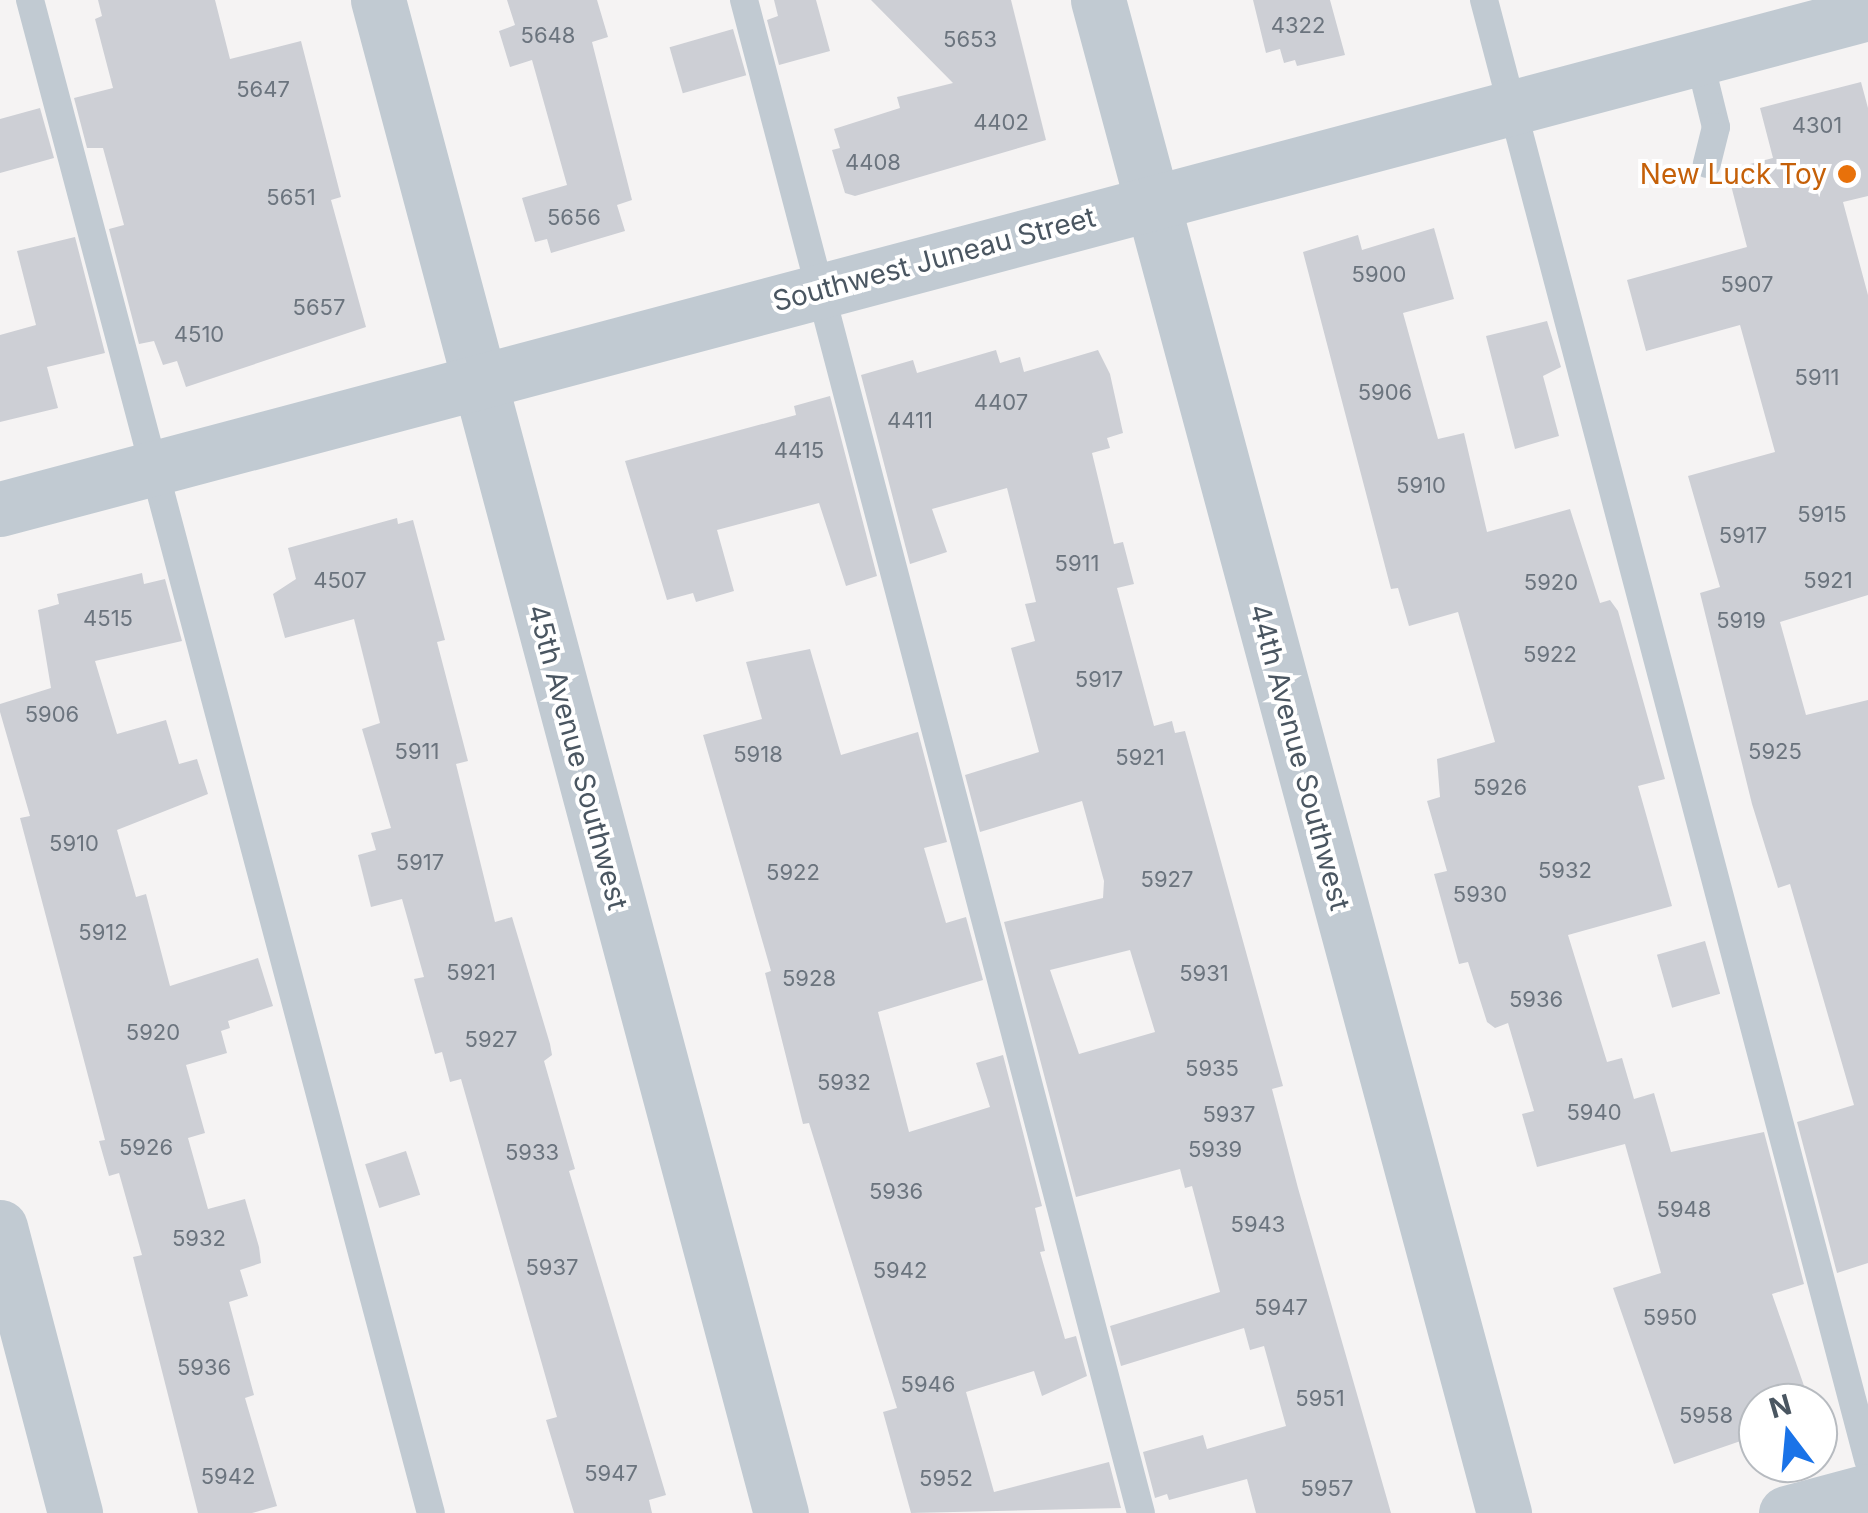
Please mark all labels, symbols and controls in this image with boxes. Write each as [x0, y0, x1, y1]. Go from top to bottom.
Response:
house number: 4322 [1271, 13, 1325, 39]
house number: 5648 [521, 23, 575, 49]
house number: 5653 [943, 27, 997, 53]
house number: 5647 [236, 77, 290, 103]
house number: 4402 [973, 110, 1029, 136]
house number: 4301 [1792, 113, 1842, 139]
house number: 4408 [845, 150, 901, 176]
place label: New Luck Toy [1640, 157, 1827, 191]
marker: New Luck Toy [1836, 163, 1858, 185]
house number: 5651 [266, 185, 316, 211]
street label: Southwest Juneau Street [769, 200, 1099, 318]
house number: 5656 [547, 205, 601, 231]
house number: 5900 [1352, 262, 1406, 288]
house number: 5907 [1721, 272, 1773, 298]
house number: 5657 [293, 295, 345, 321]
house number: 4510 [174, 322, 224, 348]
house number: 5911 [1795, 365, 1839, 391]
house number: 5906 [1358, 380, 1412, 406]
house number: 4407 [974, 390, 1028, 416]
house number: 4411 [887, 408, 933, 434]
house number: 4415 [774, 438, 824, 464]
house number: 5910 [1396, 473, 1446, 499]
house number: 5915 [1797, 502, 1847, 528]
house number: 5917 [1719, 523, 1767, 549]
house number: 5911 [1055, 551, 1099, 577]
house number: 4507 [313, 568, 367, 594]
house number: 5921 [1803, 568, 1853, 594]
house number: 5920 [1524, 570, 1578, 596]
street label: 44th Avenue Southwest [1243, 600, 1357, 914]
street label: 45th Avenue Southwest [521, 601, 635, 913]
house number: 4515 [83, 606, 133, 632]
house number: 5919 [1716, 608, 1766, 634]
house number: 5922 [1523, 642, 1577, 668]
house number: 5917 [1075, 667, 1123, 693]
house number: 5906 [25, 702, 79, 728]
house number: 5911 [395, 739, 439, 765]
house number: 5925 [1748, 739, 1802, 765]
house number: 5918 [733, 742, 783, 768]
house number: 5921 [1115, 745, 1165, 771]
house number: 5926 [1473, 775, 1527, 801]
house number: 5910 [49, 831, 99, 857]
house number: 5917 [396, 850, 444, 876]
house number: 5932 [1538, 858, 1592, 884]
house number: 5922 [766, 860, 820, 886]
house number: 5927 [1141, 867, 1193, 893]
house number: 5930 [1453, 882, 1507, 908]
house number: 5912 [78, 920, 128, 946]
house number: 5921 [446, 960, 496, 986]
house number: 5931 [1179, 961, 1229, 987]
house number: 5928 [782, 966, 836, 992]
house number: 5936 [1509, 987, 1563, 1013]
house number: 5920 [126, 1020, 180, 1046]
house number: 5927 [465, 1027, 517, 1053]
house number: 5935 [1185, 1056, 1239, 1082]
house number: 5932 [817, 1070, 871, 1096]
house number: 5940 [1566, 1100, 1622, 1126]
house number: 5937 [1202, 1102, 1256, 1128]
house number: 5926 [119, 1135, 173, 1161]
house number: 5939 [1188, 1137, 1242, 1163]
house number: 5933 [505, 1140, 559, 1166]
house number: 5936 [869, 1179, 923, 1205]
house number: 5948 [1657, 1197, 1711, 1223]
house number: 5943 [1231, 1212, 1285, 1238]
house number: 5932 [172, 1226, 226, 1252]
house number: 5937 [525, 1255, 579, 1281]
house number: 5942 [873, 1258, 927, 1284]
house number: 5947 [1254, 1295, 1308, 1321]
house number: 5950 [1643, 1305, 1697, 1331]
house number: 5936 [177, 1355, 231, 1381]
house number: 5946 [901, 1372, 955, 1398]
north arrow [1738, 1383, 1838, 1483]
house number: 5951 [1295, 1386, 1345, 1412]
text: N [1765, 1387, 1795, 1425]
house number: 5958 [1679, 1403, 1733, 1429]
house number: 5947 [584, 1461, 638, 1487]
house number: 5942 [201, 1464, 255, 1490]
house number: 5952 [919, 1466, 973, 1492]
house number: 5957 [1301, 1476, 1353, 1502]

